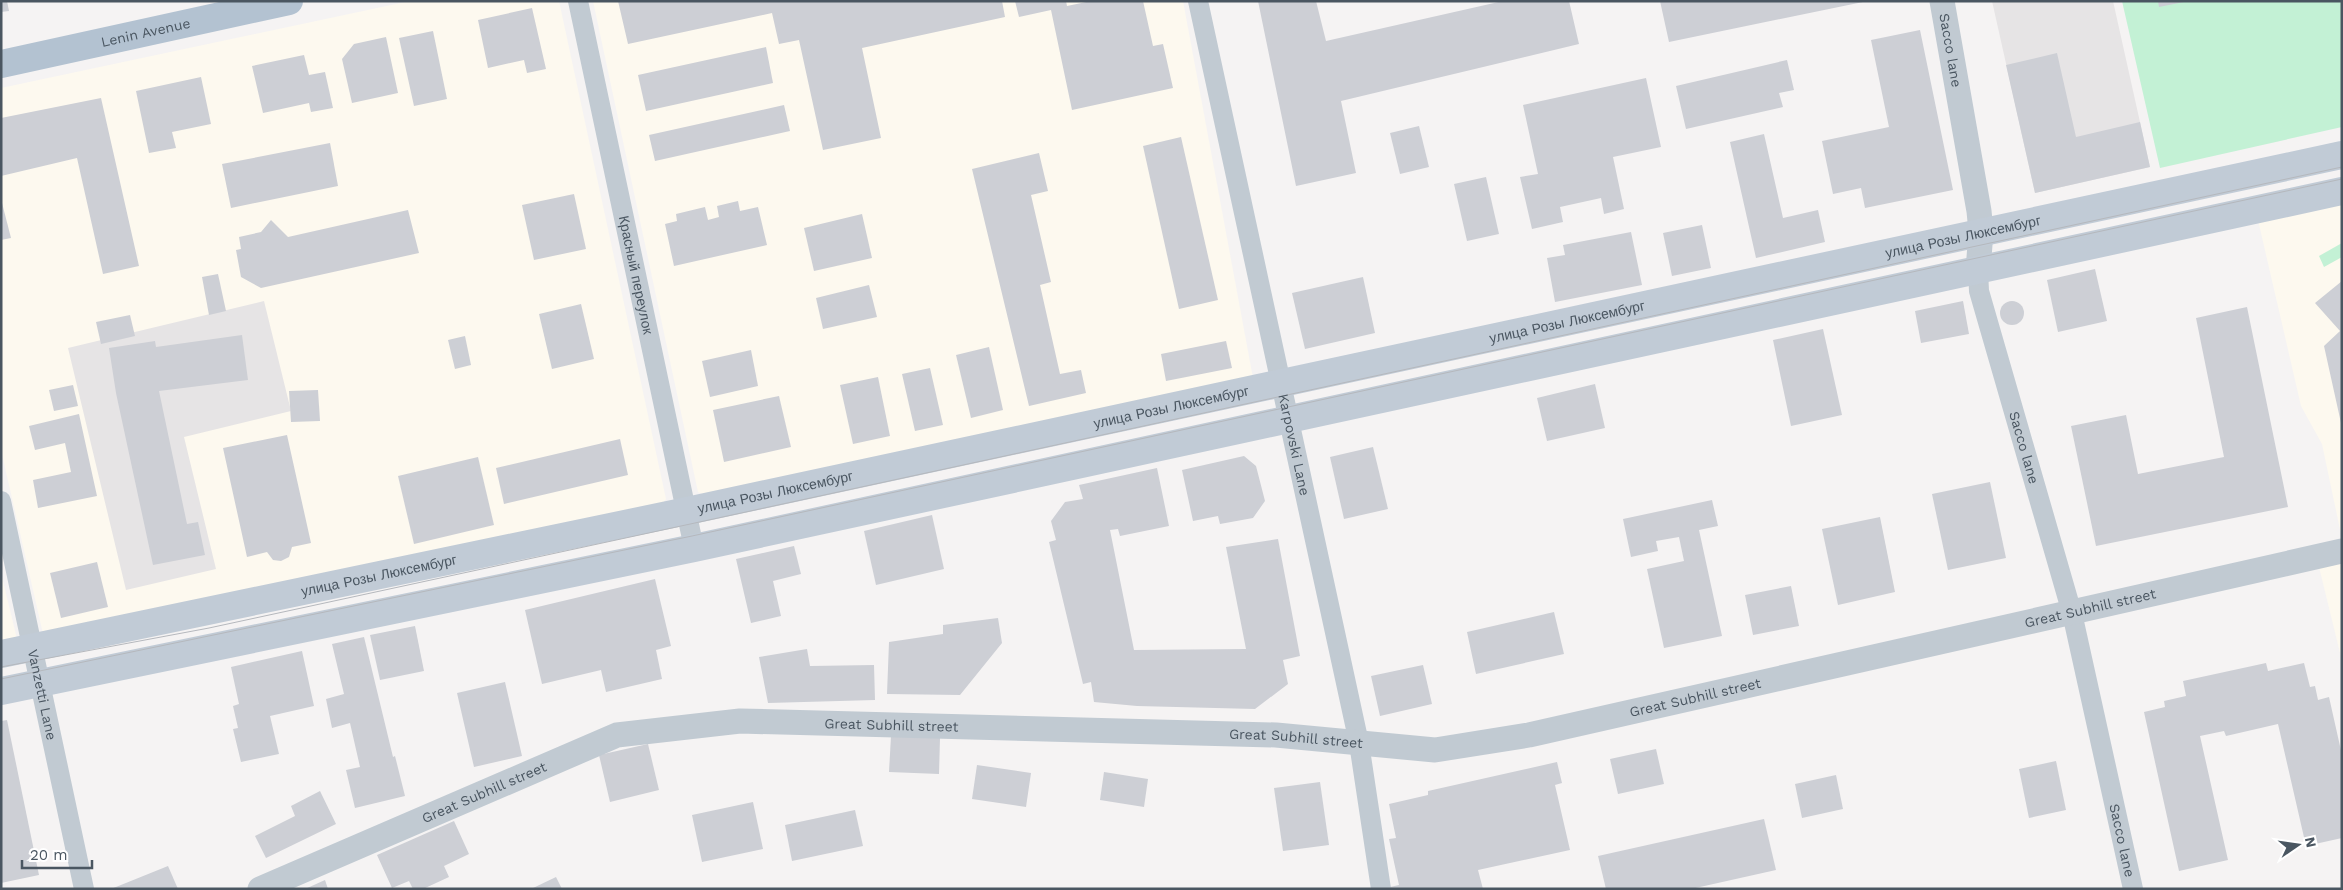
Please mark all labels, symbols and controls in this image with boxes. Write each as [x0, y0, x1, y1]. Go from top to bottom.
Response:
street label: Sacco lane [1936, 12, 1965, 88]
street label: Lenin Avenue [99, 15, 192, 50]
street label: улица Розы Люксембург [1884, 212, 2042, 261]
street label: Красный переулок [616, 214, 657, 337]
street label: улица Розы Люксембург [1488, 297, 1646, 346]
street label: улица Розы Люксембург [1092, 382, 1250, 431]
street label: Karpovski Lane [1275, 392, 1313, 497]
street label: Sacco lane [2006, 410, 2042, 486]
street label: улица Розы Люксембург [696, 468, 854, 517]
street label: улица Розы Люксембург [300, 551, 458, 599]
street label: Great Subhill street [2023, 585, 2157, 631]
street label: Vanzetti Lane [25, 648, 60, 742]
street label: Great Subhill street [1628, 675, 1762, 720]
street label: Great Subhill street [824, 715, 959, 735]
street label: Great Subhill street [1229, 726, 1364, 751]
street label: Great Subhill street [419, 758, 549, 826]
street label: Sacco lane [2106, 802, 2138, 878]
north arrow [2273, 820, 2323, 870]
text: N [2302, 835, 2320, 849]
scale bar [22, 838, 92, 870]
text: 20 m [30, 846, 68, 864]

